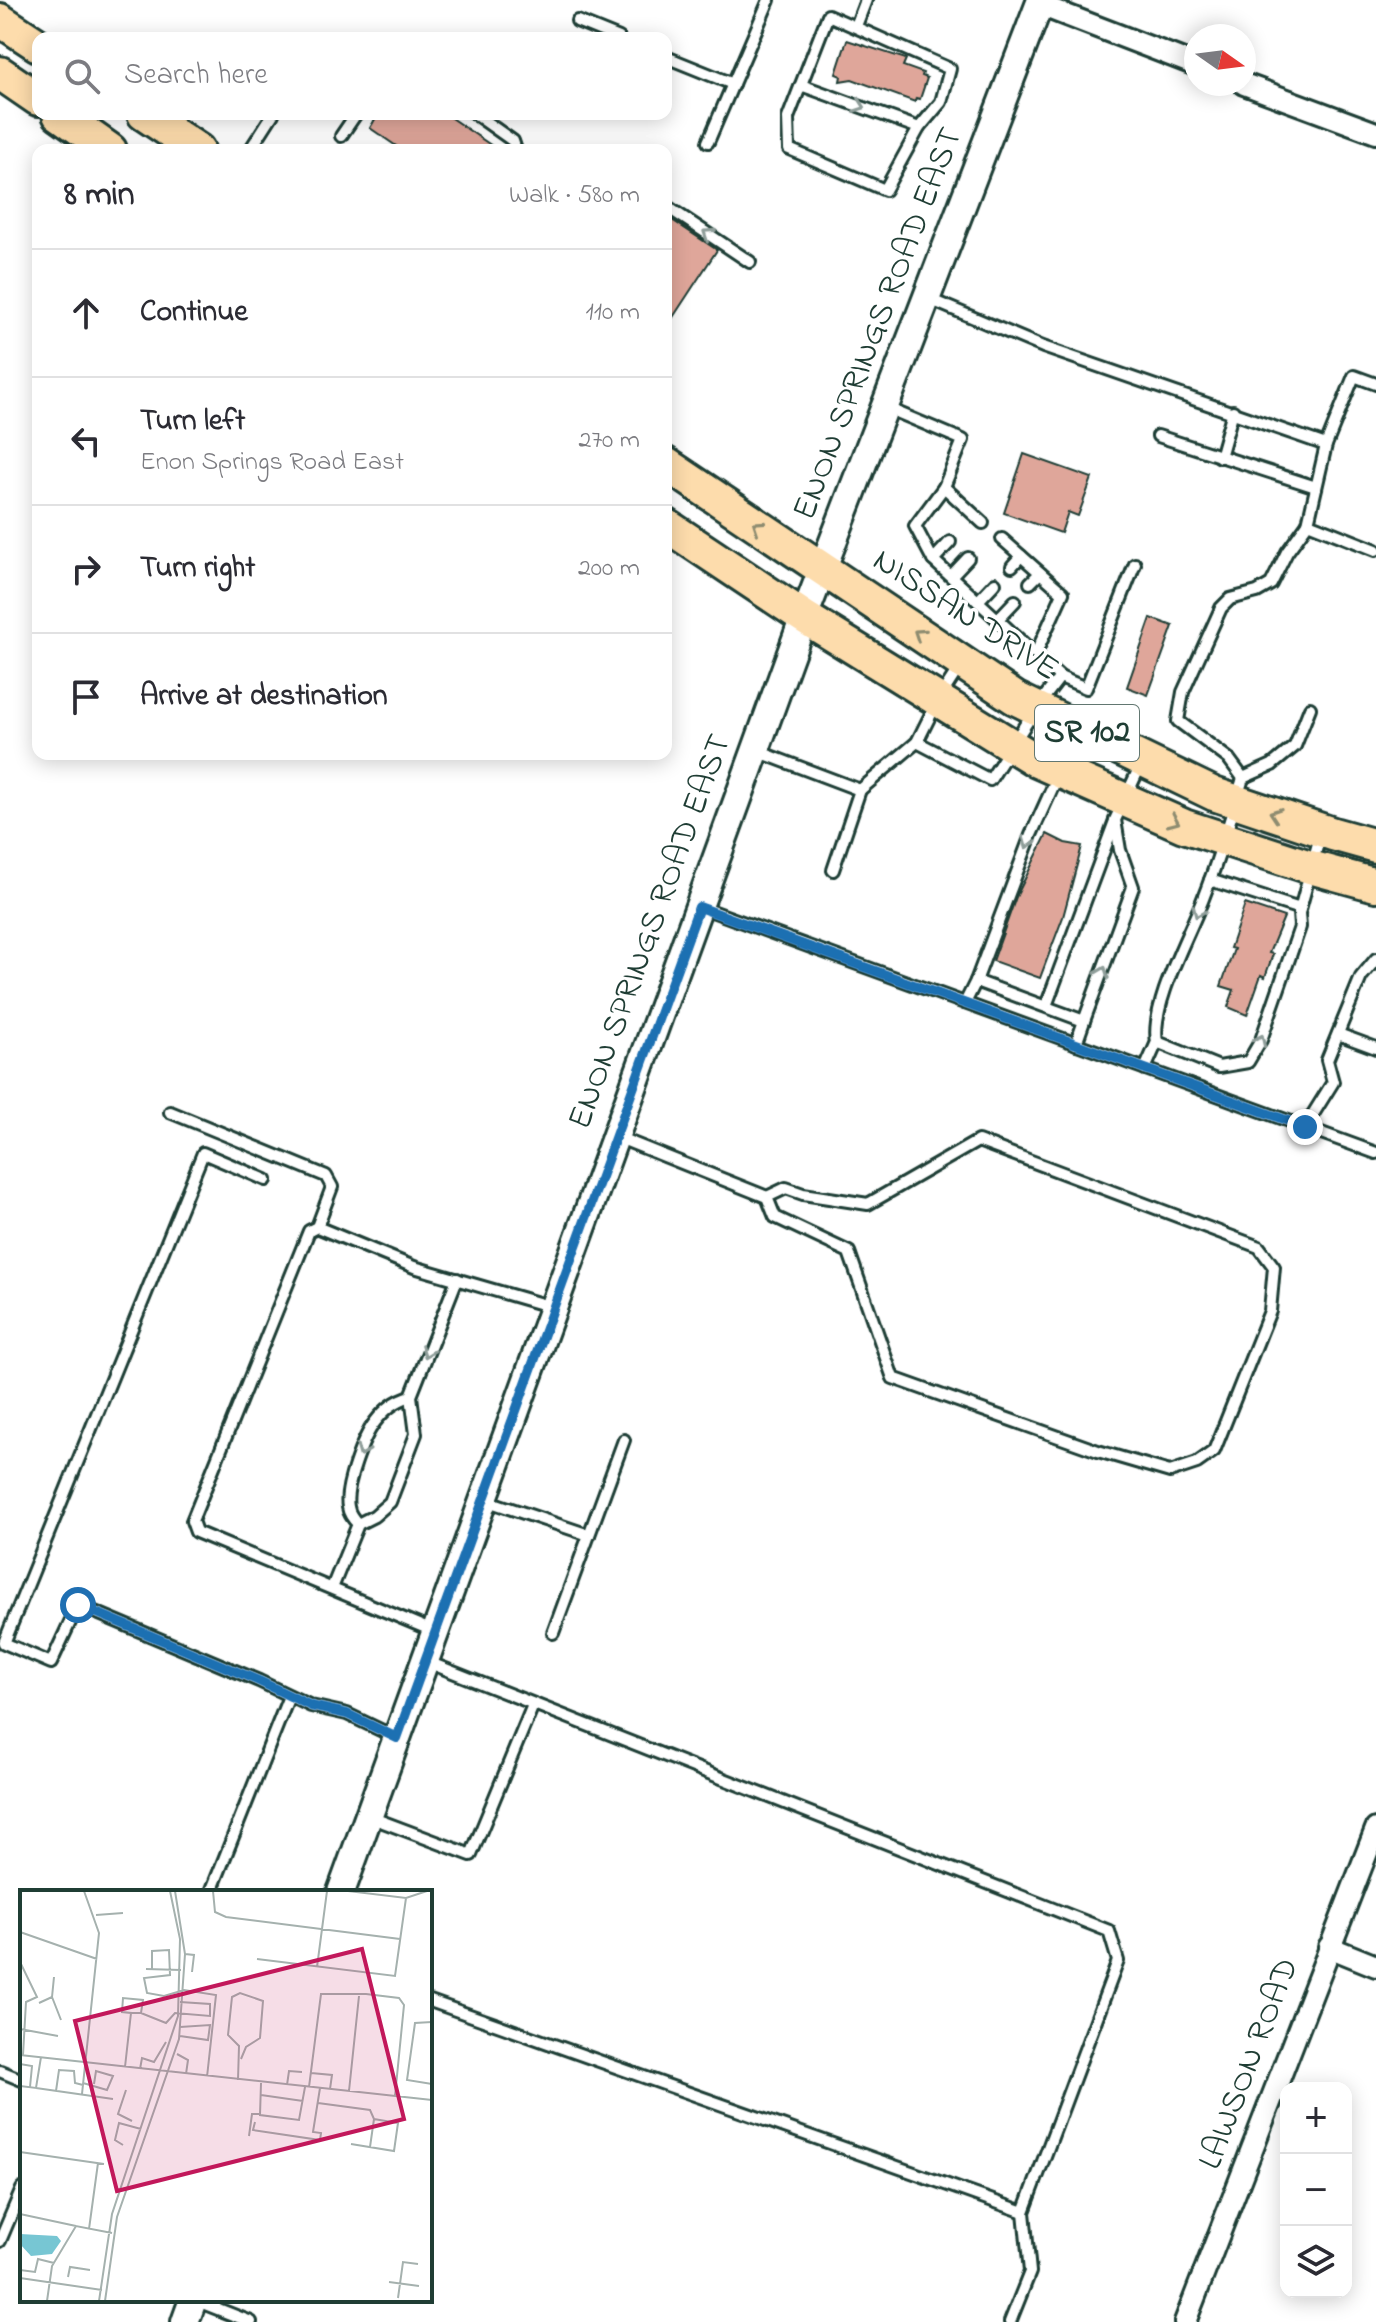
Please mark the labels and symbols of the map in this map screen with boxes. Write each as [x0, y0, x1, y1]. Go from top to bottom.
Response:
north arrow [1184, 24, 1256, 96]
one-way arrow [852, 96, 866, 113]
street label: ENON SPRINGS ROAD EAST [781, 120, 977, 528]
one-way arrow [702, 229, 717, 244]
one-way arrow [753, 521, 767, 536]
street label: NISSAN DRIVE [862, 537, 1068, 695]
one-way arrow [914, 629, 928, 644]
road number: SR 102 [1035, 705, 1139, 761]
street label: ENON SPRINGS ROAD EAST [556, 728, 746, 1136]
one-way arrow [1269, 808, 1283, 824]
one-way arrow [1165, 811, 1180, 827]
one-way arrow [1021, 835, 1038, 849]
one-way arrow [1191, 904, 1207, 918]
one-way arrow [1093, 966, 1110, 980]
one-way arrow [1250, 1033, 1266, 1048]
route end [1287, 1109, 1323, 1145]
one-way arrow [420, 1344, 437, 1358]
one-way arrow [355, 1443, 371, 1457]
route start [60, 1587, 96, 1623]
inset map [20, 1890, 432, 2302]
street label: LAWSON ROAD [1187, 1951, 1313, 2177]

